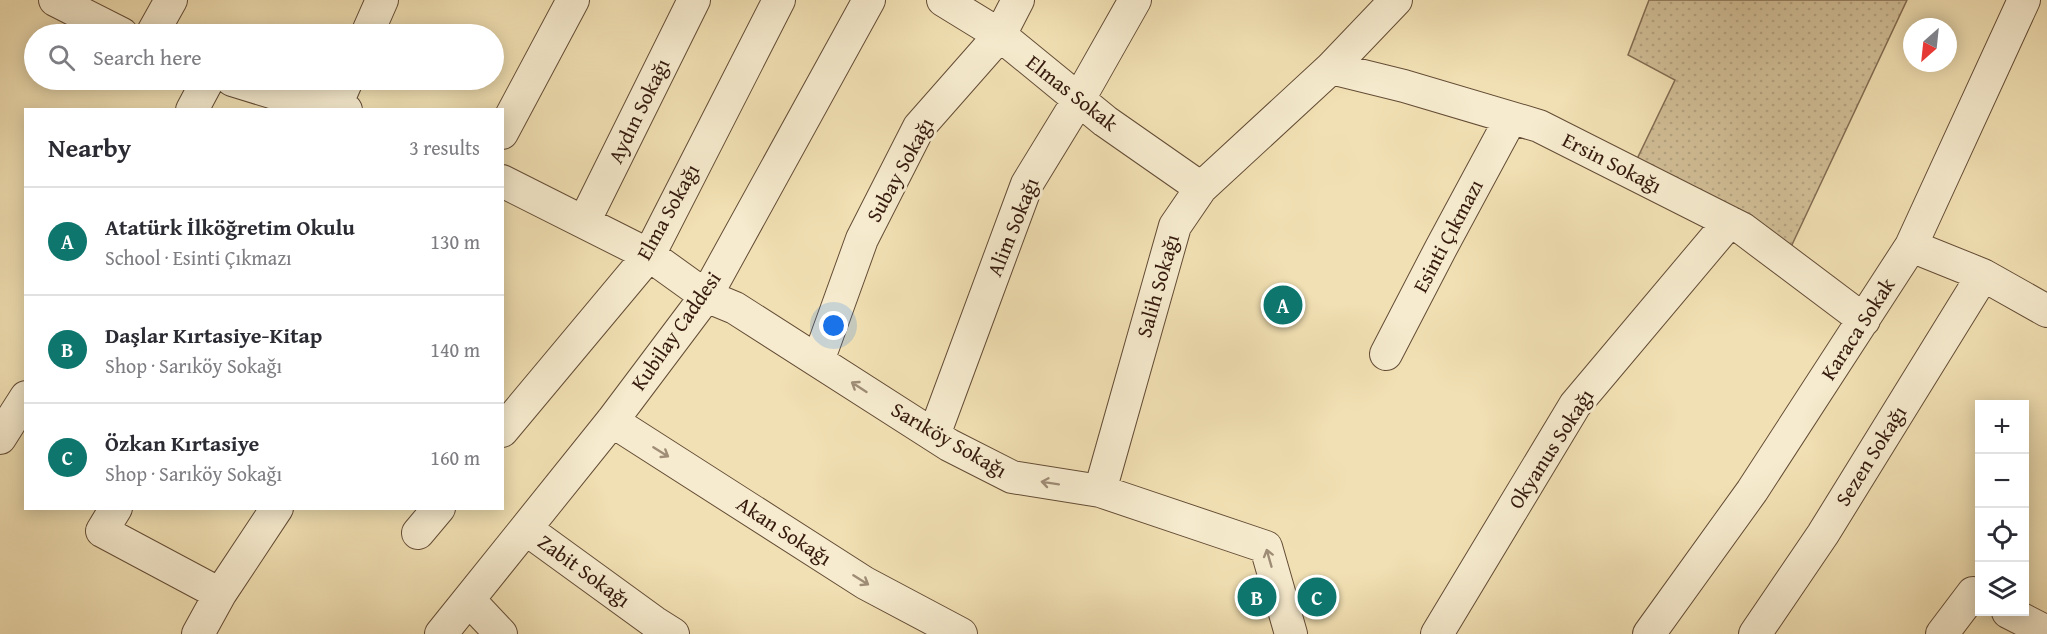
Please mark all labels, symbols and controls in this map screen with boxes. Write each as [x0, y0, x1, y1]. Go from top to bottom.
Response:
north arrow [1903, 18, 1957, 72]
search box [24, 24, 504, 90]
icon: search [45, 41, 78, 74]
text: Search here [93, 41, 202, 73]
street label: Elmas Sokak [1020, 47, 1125, 139]
street label: Aydın Sokağı [600, 53, 677, 169]
street label: Subay Sokağı [858, 112, 941, 228]
street label: Ersin Sokağı [1557, 124, 1667, 201]
text: Nearby [48, 128, 131, 167]
text: 3 results [409, 133, 480, 162]
street label: Elma Sokağı [628, 158, 707, 266]
street label: Alim Sokağı [979, 173, 1046, 281]
street label: Esinti Çıkmazı [1405, 173, 1491, 298]
text: Atatürk İlköğretim Okulu [105, 211, 355, 243]
text: A [61, 227, 74, 256]
text: 130 m [430, 227, 480, 256]
street label: Salih Sokağı [1128, 230, 1187, 341]
text: School · Esinti Çıkmazı [105, 243, 292, 272]
street label: Kubilay Caddesi [623, 265, 728, 397]
street label: Karaca Sokak [1813, 271, 1903, 386]
pin: A [1264, 282, 1302, 328]
your location [819, 311, 848, 340]
text: Daşlar Kırtasiye-Kitap [105, 319, 322, 351]
text: B [61, 335, 74, 364]
text: 140 m [430, 335, 480, 364]
text: Shop · Sarıköy Sokağı [105, 351, 282, 380]
one-way arrow [851, 380, 868, 392]
street label: Okyanus Sokağı [1500, 383, 1601, 515]
street label: Sarıköy Sokağı [886, 394, 1013, 485]
street label: Sezen Sokağı [1827, 399, 1914, 512]
map controls [1975, 400, 2029, 616]
button: + [1975, 400, 2029, 454]
text: Özkan Kırtasiye [105, 427, 259, 459]
text: C [62, 443, 73, 472]
text: 160 m [430, 443, 480, 472]
one-way arrow [652, 447, 669, 459]
button: − [1975, 454, 2029, 508]
text: Shop · Sarıköy Sokağı [105, 459, 282, 488]
one-way arrow [1040, 477, 1060, 488]
street label: Akan Sokağı [731, 488, 838, 573]
button: locate [1975, 508, 2029, 562]
street label: Zabit Sokağı [532, 526, 637, 615]
one-way arrow [1263, 548, 1274, 567]
button: layers [1975, 562, 2029, 616]
one-way arrow [852, 574, 869, 586]
pin: B [1238, 574, 1276, 620]
pin: C [1298, 574, 1336, 620]

